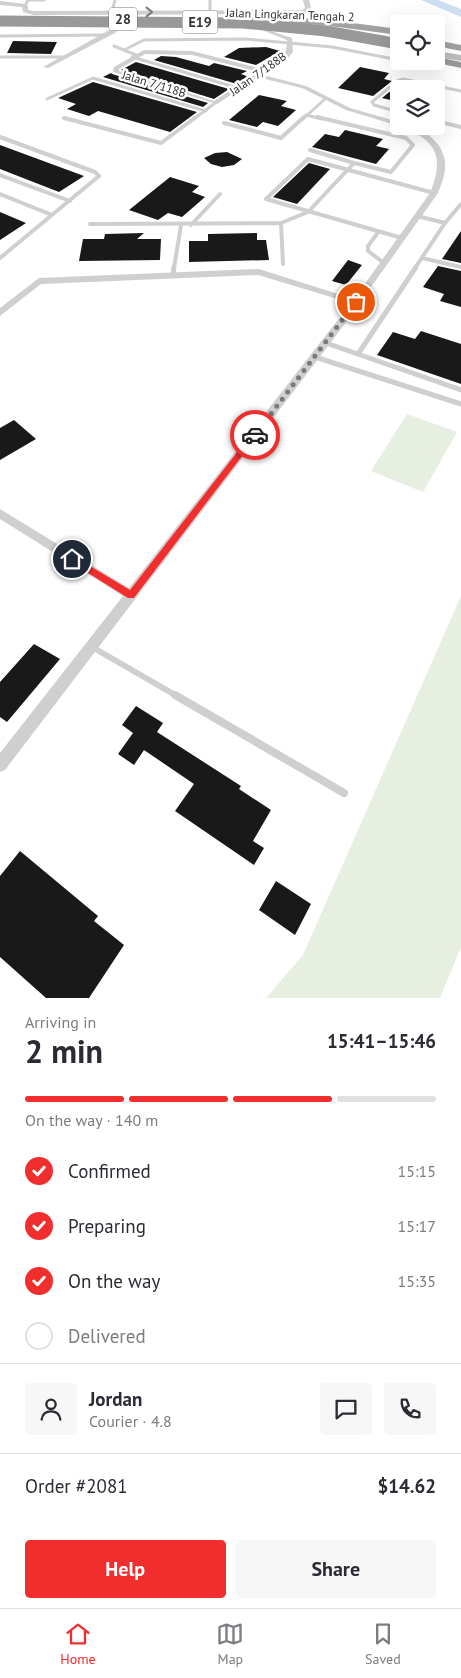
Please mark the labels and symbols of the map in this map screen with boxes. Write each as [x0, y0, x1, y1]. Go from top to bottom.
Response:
street label: Jalan Lingkaran Tengah 2 [224, 5, 355, 24]
one-way arrow [146, 7, 153, 17]
road number: 28 [109, 8, 137, 30]
road number: E19 [182, 11, 218, 34]
street label: Jalan 7/188B [226, 48, 289, 99]
street label: Jalan 7/118B [119, 66, 188, 100]
pin [335, 281, 377, 323]
courier [230, 410, 280, 460]
pin [51, 538, 93, 580]

